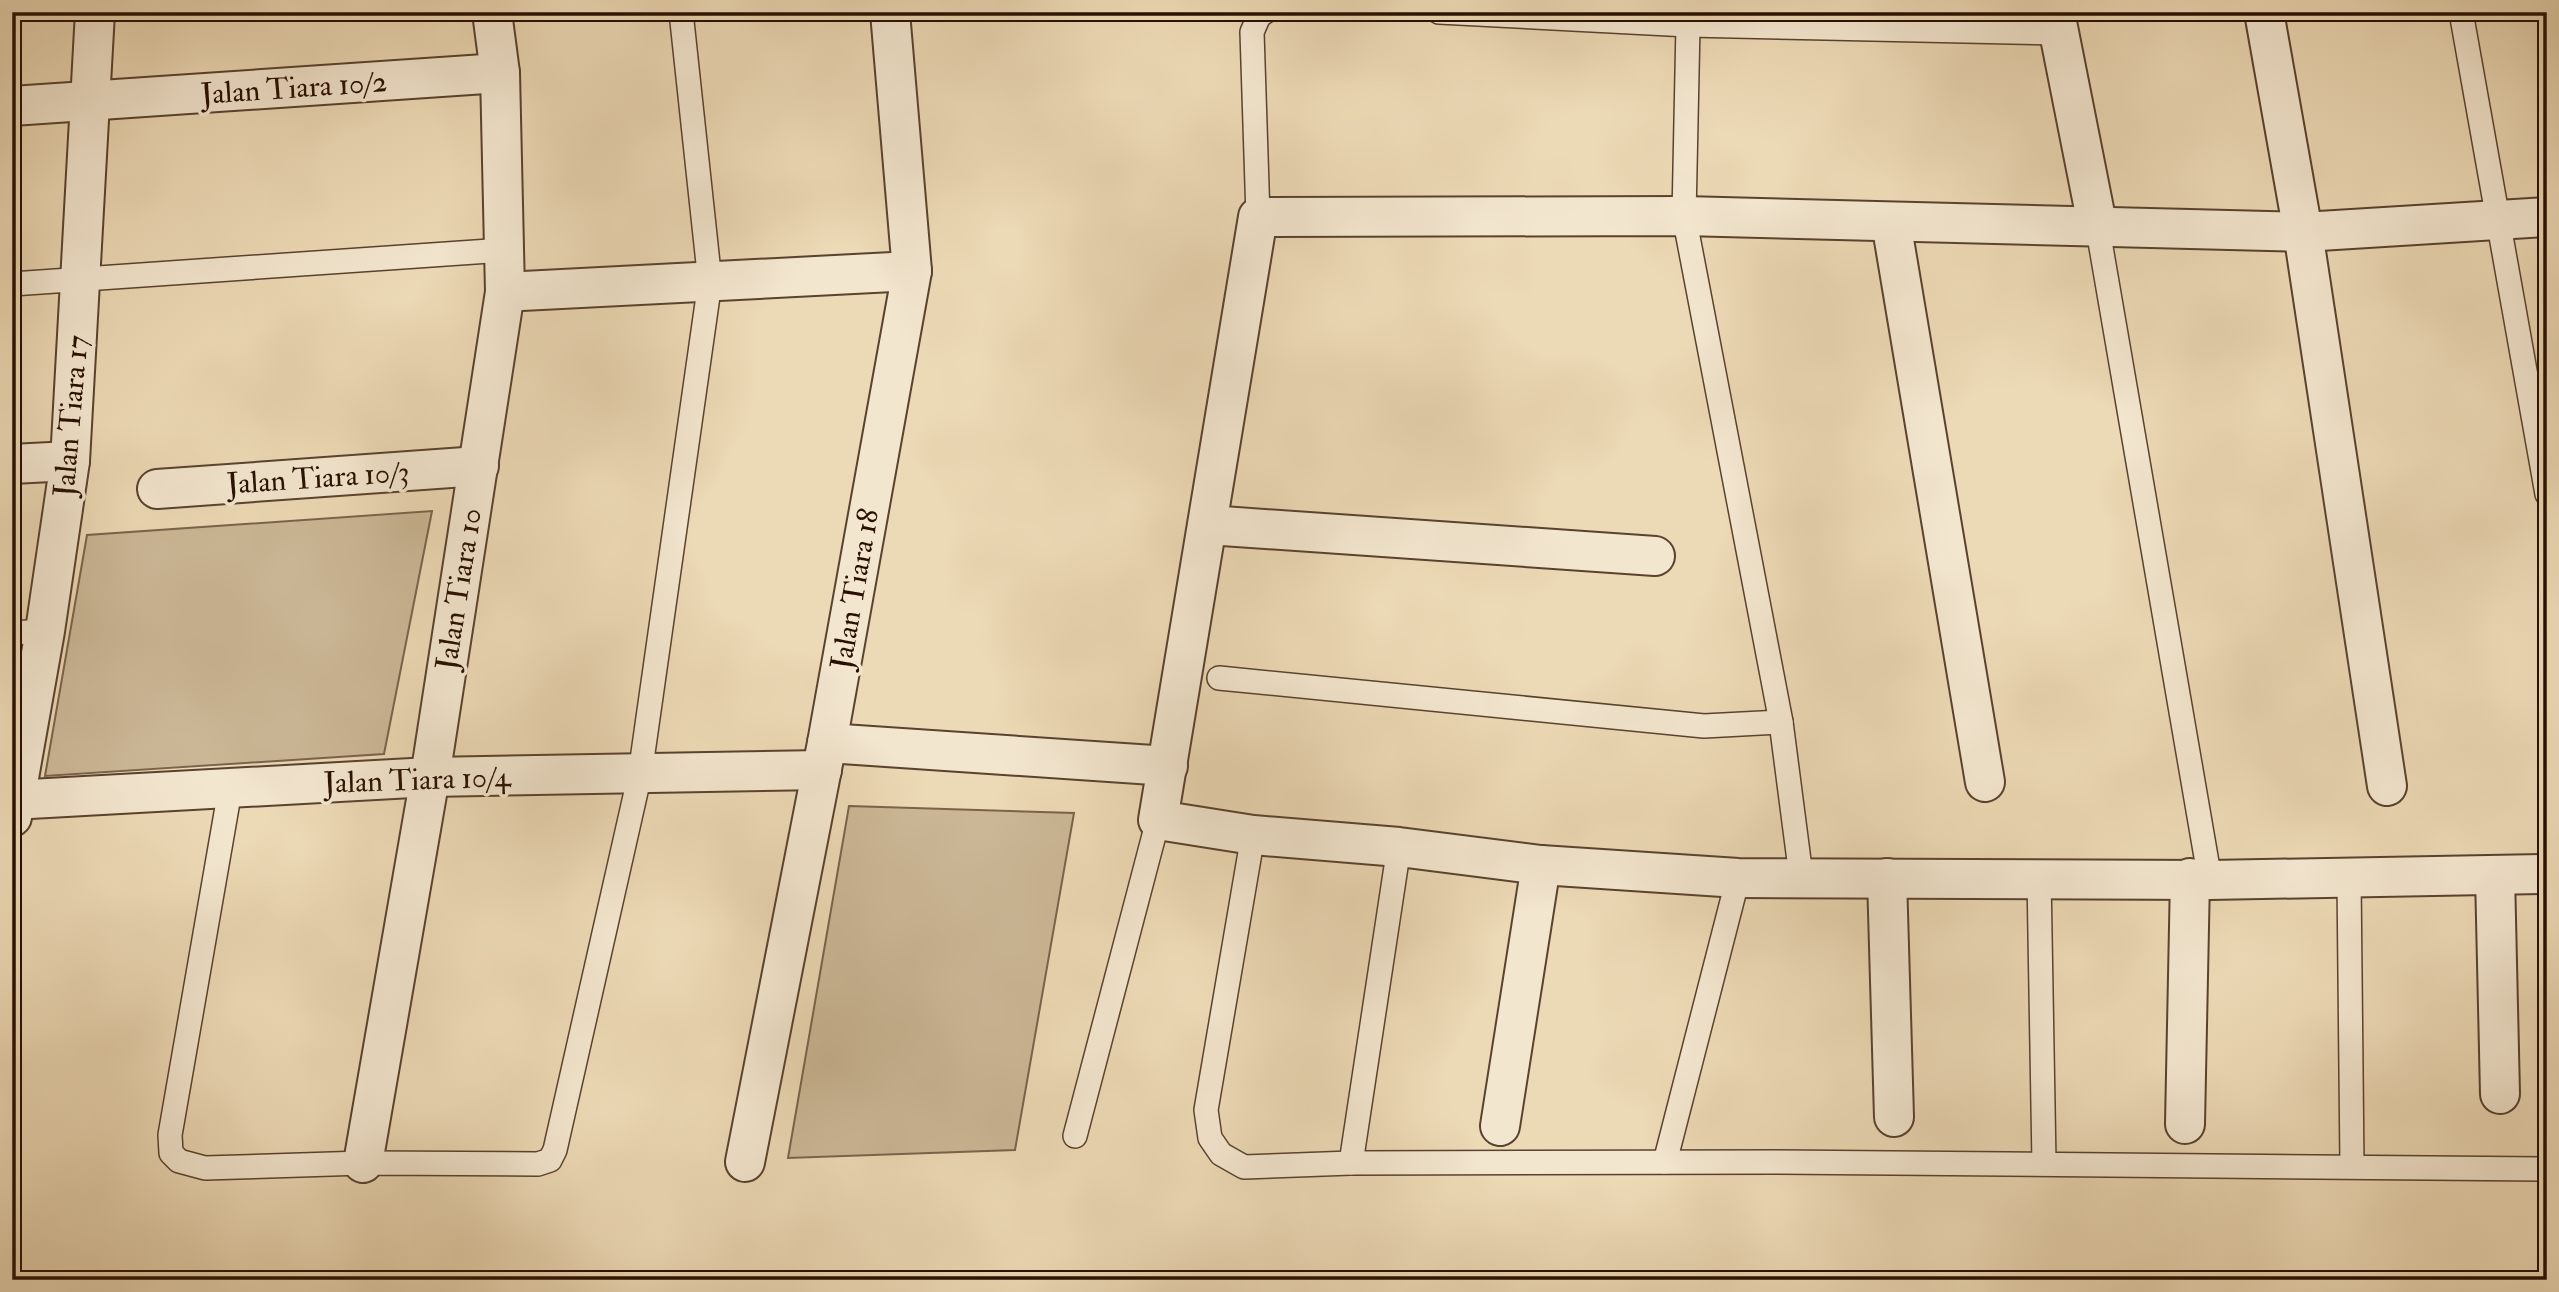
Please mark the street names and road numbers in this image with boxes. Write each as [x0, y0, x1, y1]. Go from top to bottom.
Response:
street label: Jalan Tiara 10/2 [199, 63, 388, 113]
street label: Jalan Tiara 17 [45, 333, 97, 499]
street label: Jalan Tiara 10/3 [224, 453, 411, 503]
street label: Jalan Tiara 10 [428, 505, 490, 674]
street label: Jalan Tiara 18 [823, 506, 887, 673]
street label: Jalan Tiara 10/4 [322, 758, 513, 802]

